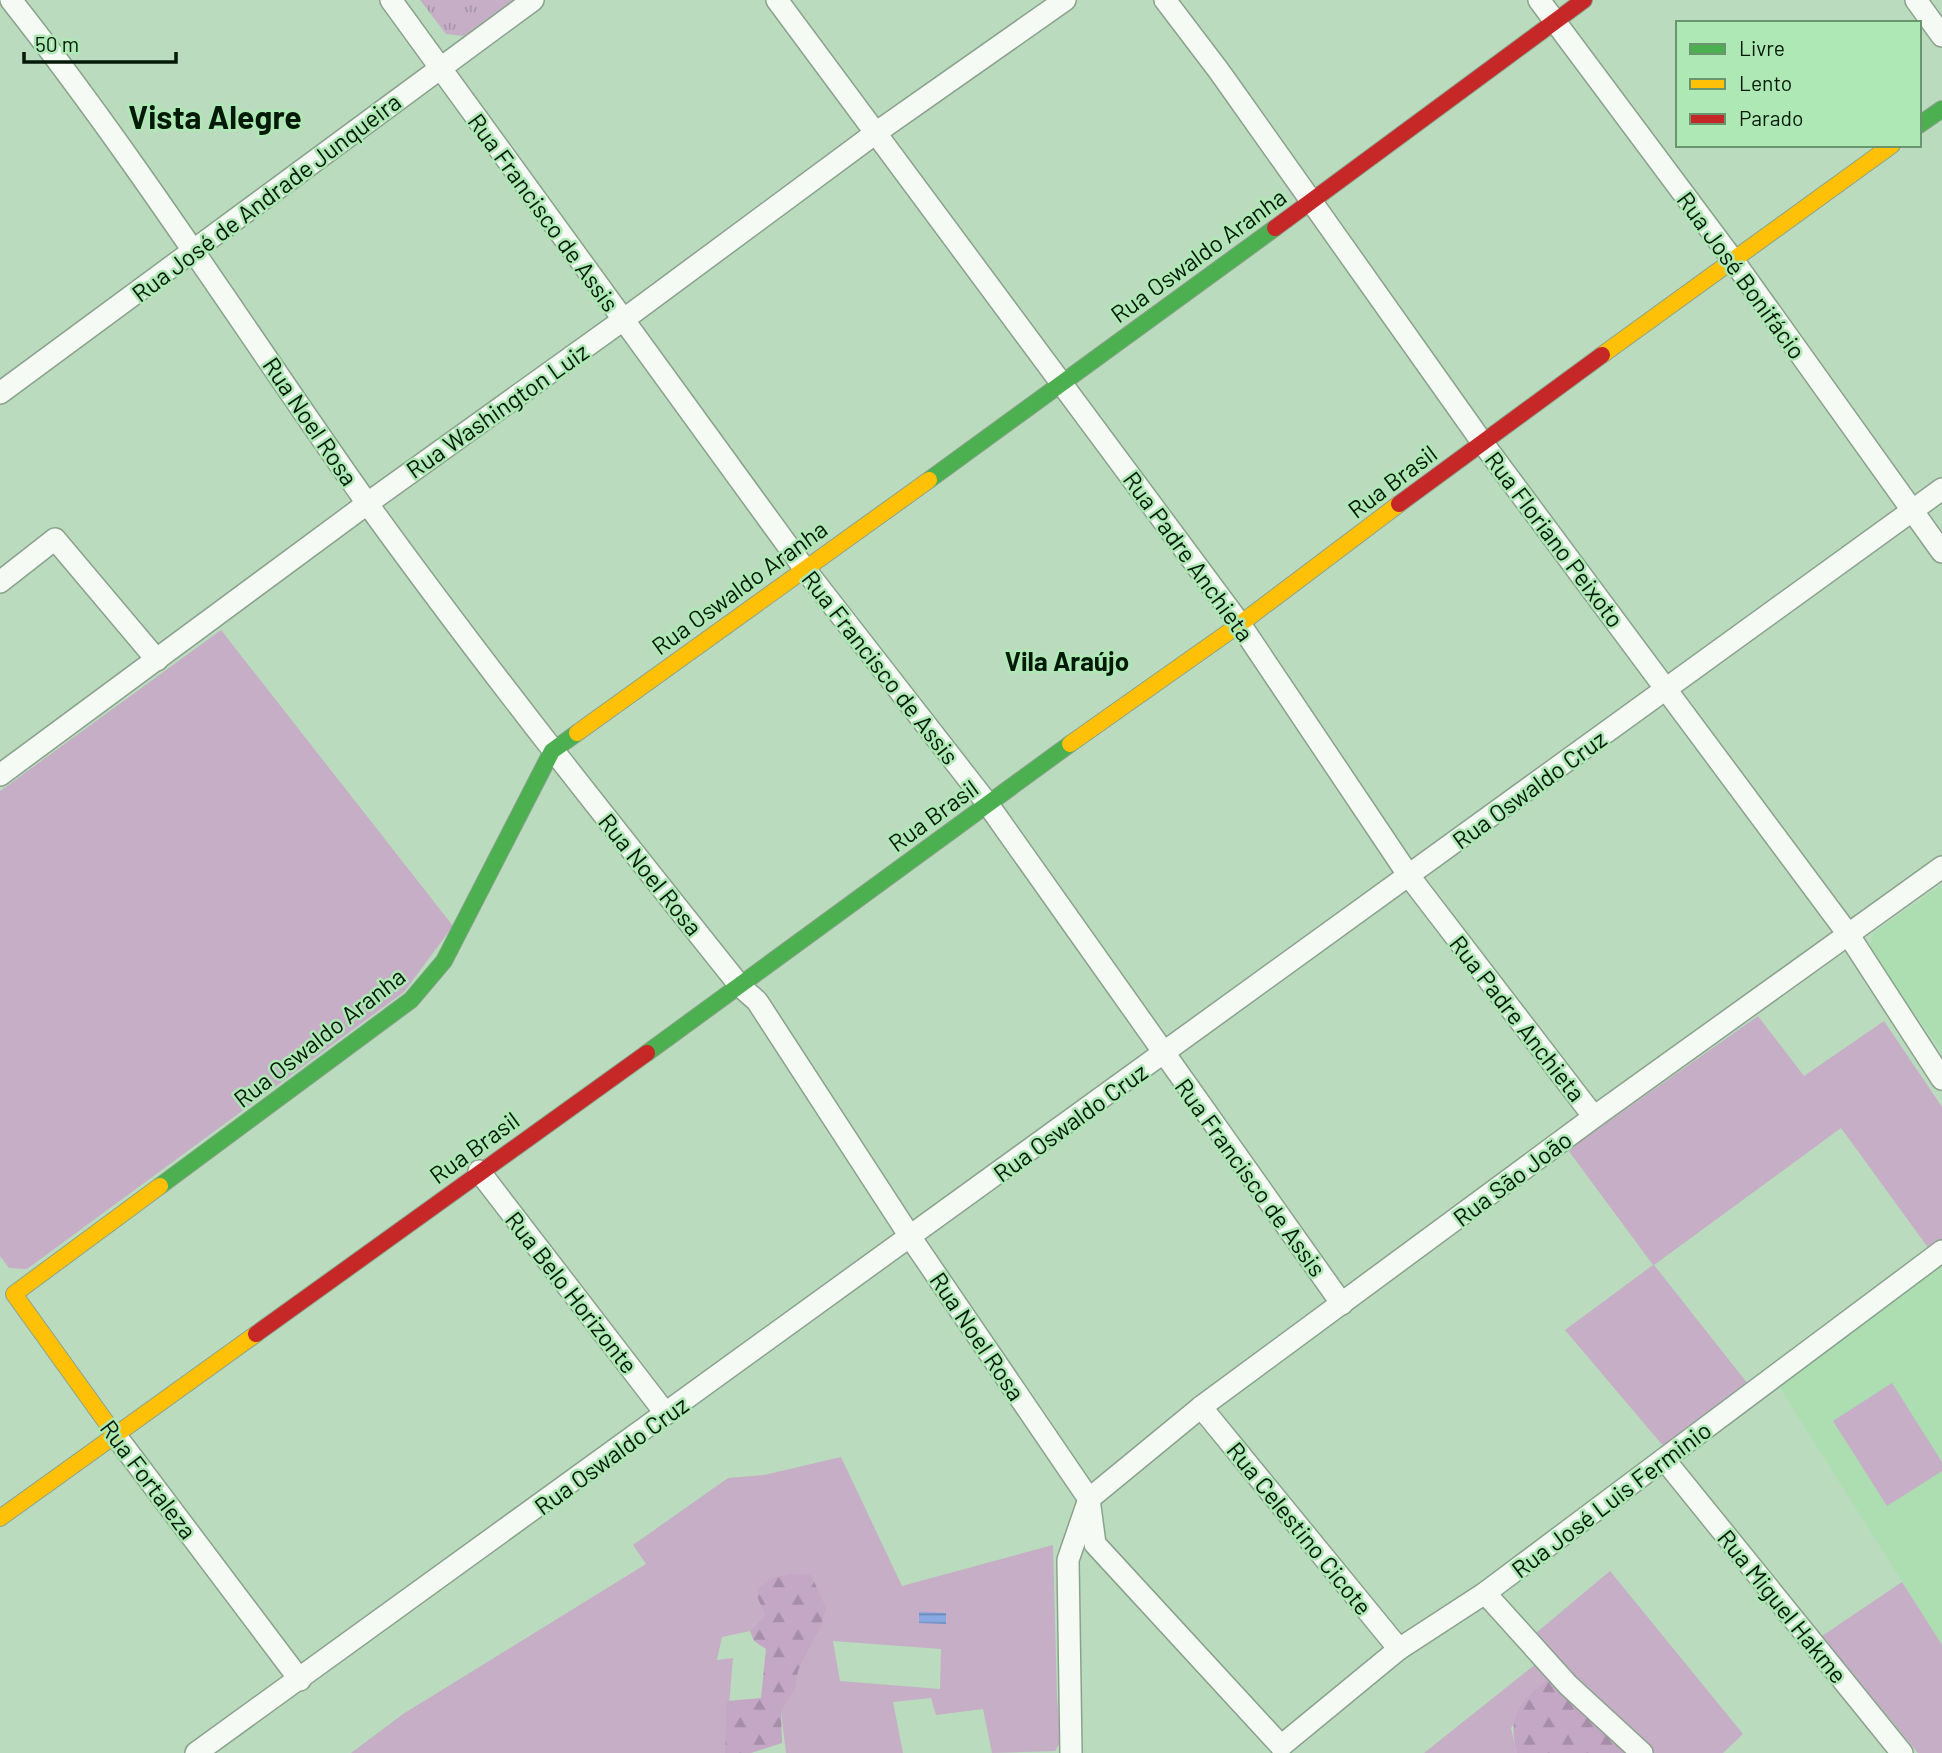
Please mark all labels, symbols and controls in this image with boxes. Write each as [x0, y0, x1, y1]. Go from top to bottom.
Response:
scale bar [24, 21, 177, 65]
legend [1676, 21, 1921, 147]
text: 50 m [35, 31, 79, 56]
text: Livre [1739, 35, 1785, 60]
text: Lento [1739, 70, 1792, 95]
street label: Rua José de Andrade Junqueira [126, 86, 406, 308]
district label: Vista Alegre [128, 97, 302, 135]
text: Parado [1739, 105, 1803, 130]
street label: Rua Francisco de Assis [462, 107, 626, 317]
street label: Rua Oswaldo Aranha [1105, 182, 1291, 328]
street label: Rua José Bonifácio [1672, 186, 1812, 364]
street label: Rua Washington Luiz [400, 336, 594, 484]
street label: Rua Noel Rosa [257, 351, 365, 491]
street label: Rua Brasil [1342, 438, 1442, 524]
street label: Rua Floriano Peixoto [1479, 445, 1631, 633]
street label: Rua Padre Anchieta [1118, 465, 1260, 647]
street label: Rua Oswaldo Aranha [646, 514, 832, 660]
street label: Rua Francisco de Assis [796, 564, 966, 770]
district label: Vila Araújo [1005, 645, 1129, 676]
street label: Rua Oswaldo Cruz [1446, 723, 1612, 855]
street label: Rua Brasil [882, 773, 984, 857]
street label: Rua Noel Rosa [593, 807, 709, 941]
street label: Rua Padre Anchieta [1444, 929, 1592, 1107]
street label: Rua Oswaldo Aranha [227, 961, 411, 1113]
street label: Rua Oswaldo Cruz [987, 1056, 1153, 1188]
street label: Rua Francisco de Assis [1169, 1072, 1333, 1282]
street label: Rua Brasil [423, 1105, 525, 1189]
street label: Rua São João [1447, 1124, 1577, 1232]
street label: Rua Belo Horizonte [500, 1205, 644, 1379]
street label: Rua Noel Rosa [924, 1266, 1032, 1406]
street label: Rua Oswaldo Cruz [528, 1389, 694, 1521]
street label: Rua Fortaleza [95, 1414, 203, 1544]
street label: Rua José Luis Ferminio [1506, 1415, 1716, 1583]
street label: Rua Celestino Cicote [1221, 1436, 1379, 1620]
street label: Rua Miguel Hakme [1712, 1523, 1854, 1689]

